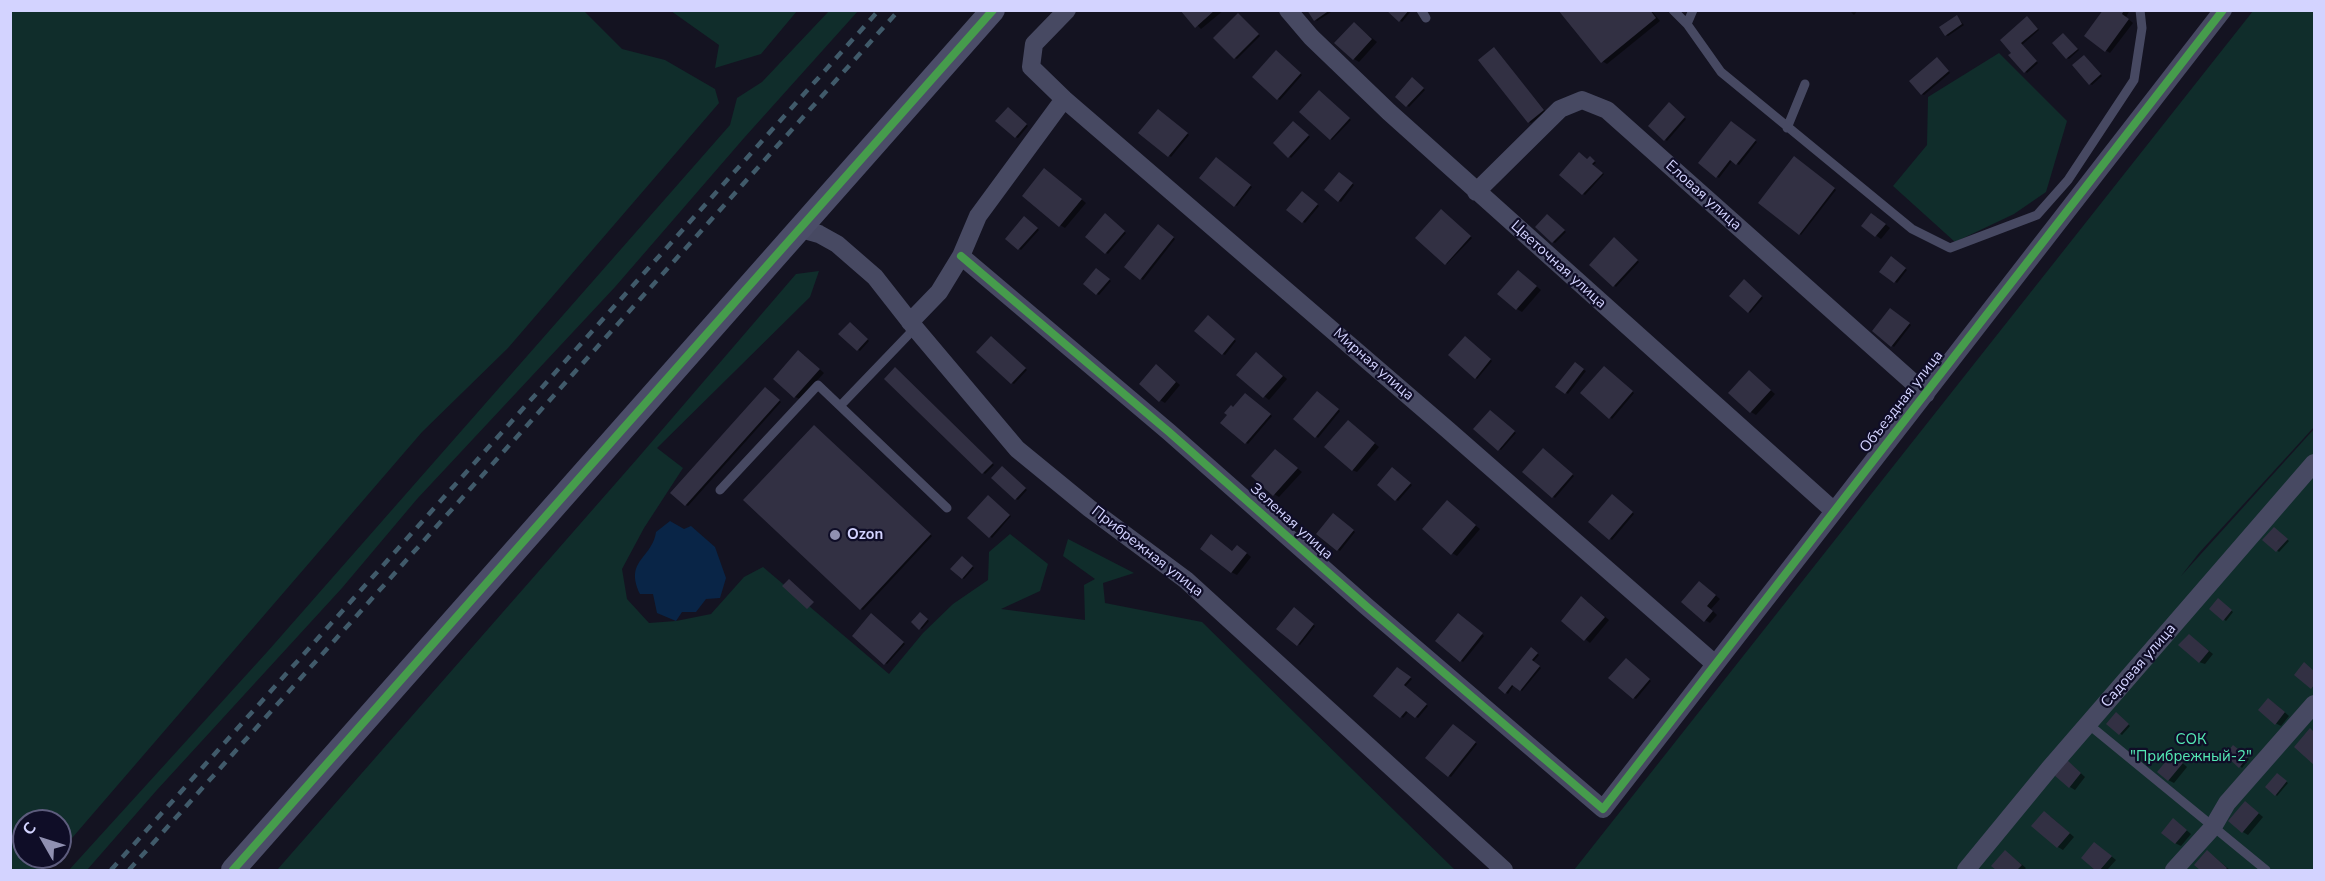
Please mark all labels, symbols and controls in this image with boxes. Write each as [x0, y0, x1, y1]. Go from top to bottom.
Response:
street label: Еловая улица [1661, 157, 1745, 235]
street label: Цветочная улица [1507, 217, 1609, 313]
street label: Мирная улица [1329, 325, 1417, 405]
street label: Объездная улица [1857, 347, 1947, 457]
street label: Зеленая улица [1246, 480, 1336, 564]
street label: Прибрежная улица [1088, 503, 1206, 601]
place label: Ozon [847, 526, 883, 544]
marker: Ozon [828, 528, 842, 542]
street label: Садовая улица [2098, 620, 2180, 712]
park label: СОК "Прибрежный-2" [2130, 731, 2252, 766]
north arrow [12, 809, 72, 869]
text: С [18, 818, 42, 840]

